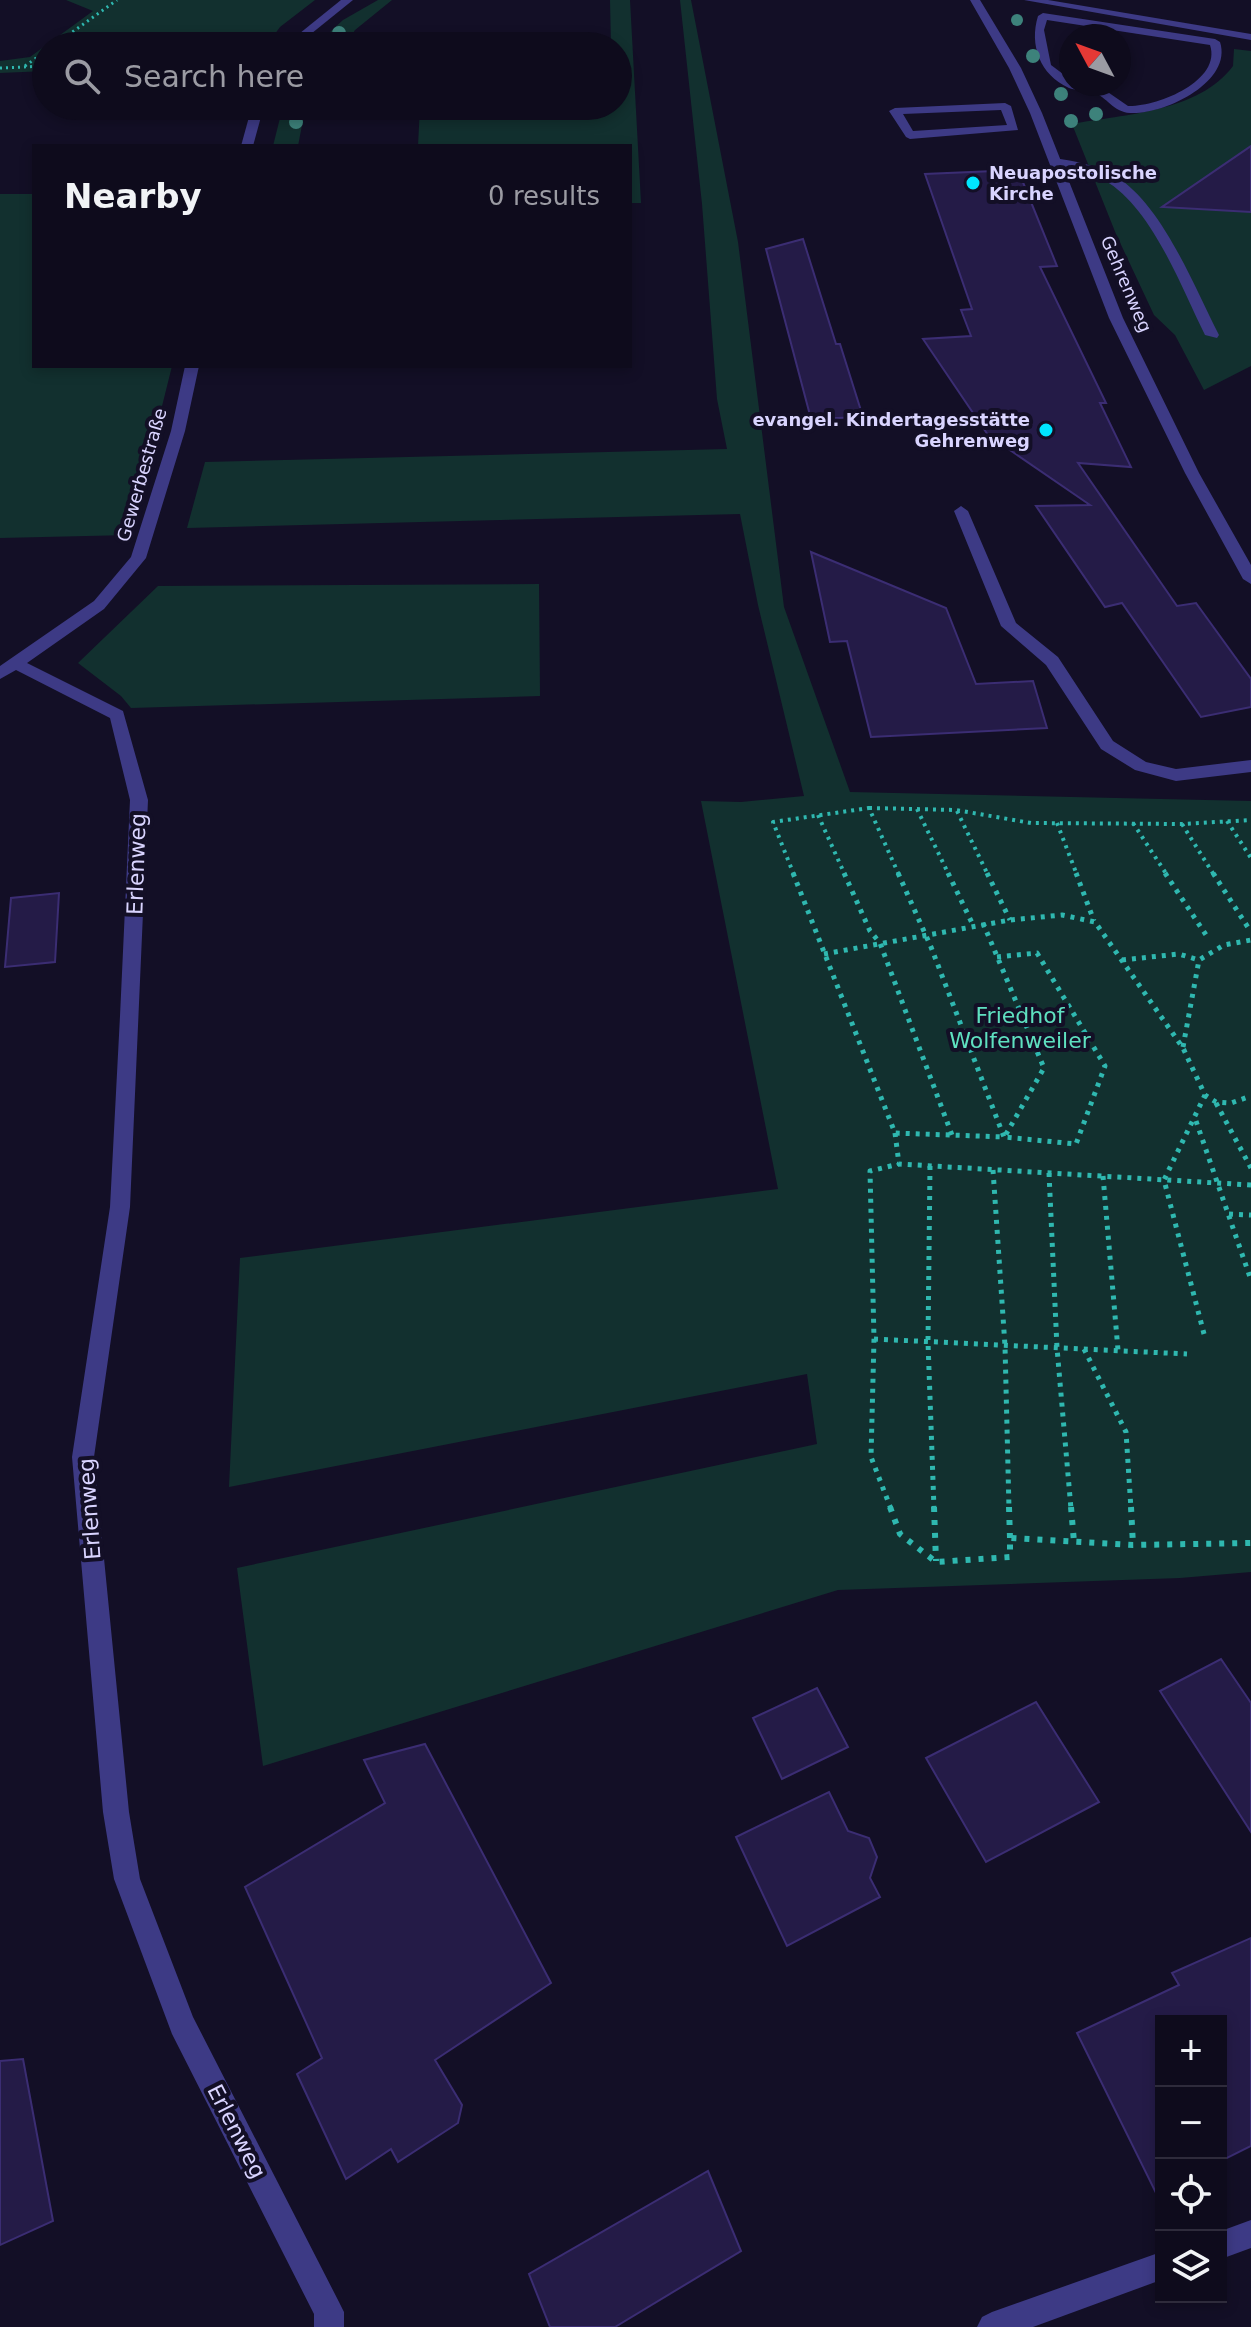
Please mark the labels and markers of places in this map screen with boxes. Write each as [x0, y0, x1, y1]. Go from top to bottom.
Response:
place label: Neuapostolische Kirche [989, 162, 1157, 204]
marker: Neuapostolische Kirche [964, 174, 982, 192]
place label: evangel. Kindertagesstätte Gehrenweg [752, 409, 1030, 451]
marker: evangel. Kindertagesstätte Gehrenweg [1037, 421, 1055, 439]

